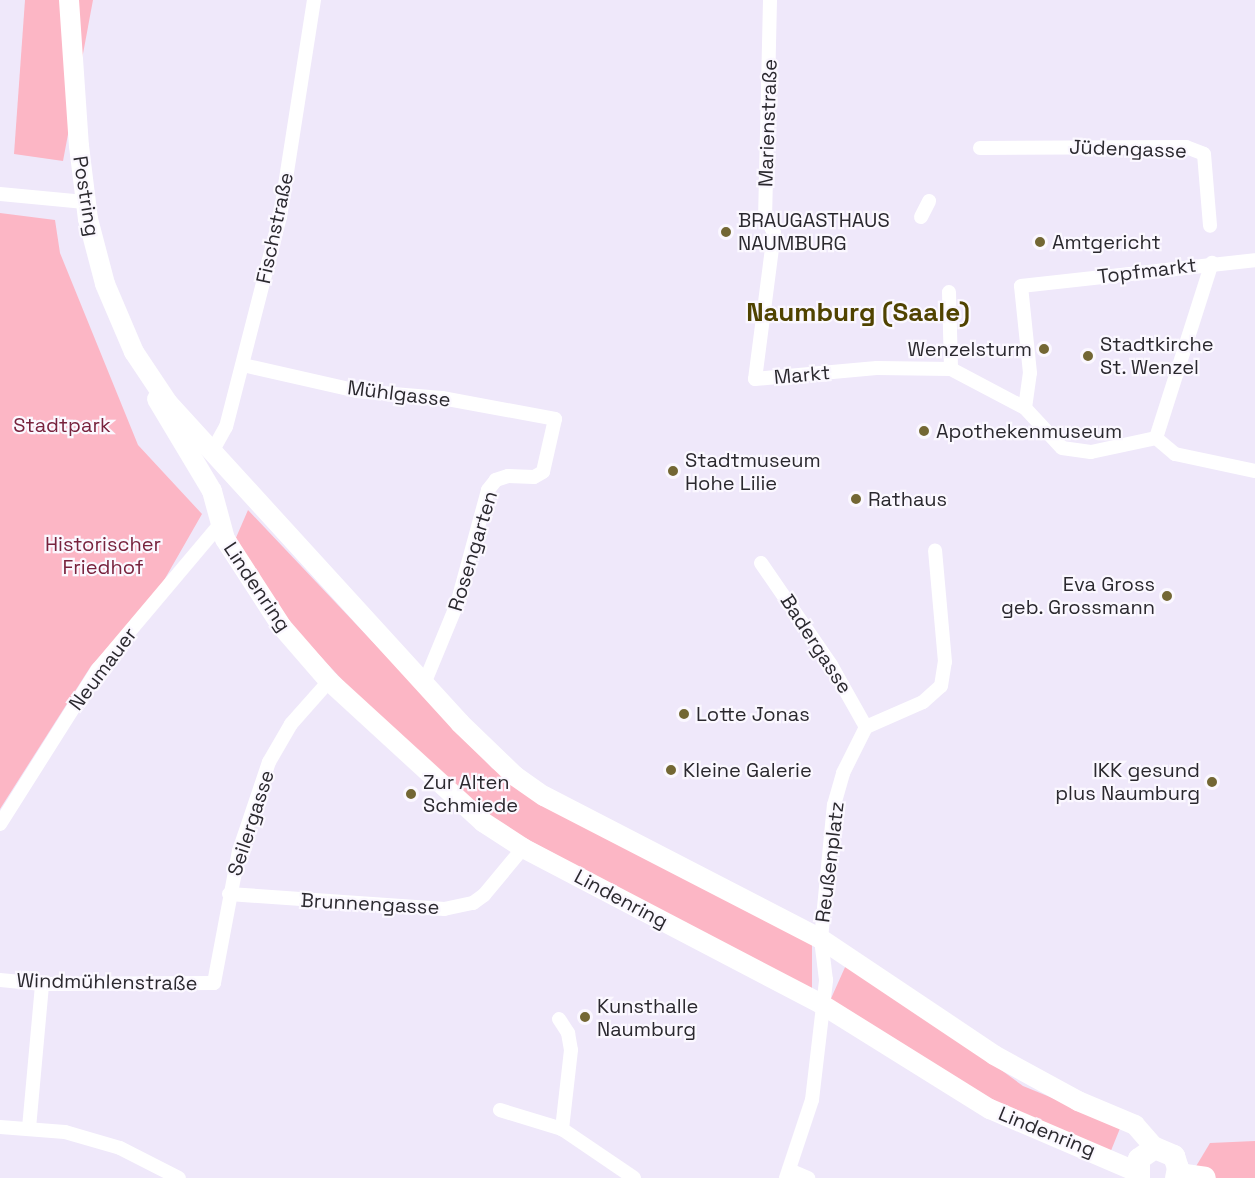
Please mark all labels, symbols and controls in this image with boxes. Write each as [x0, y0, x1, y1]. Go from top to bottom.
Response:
street label: Marienstraße [754, 59, 782, 187]
street label: Jüdengasse [1069, 135, 1187, 163]
street label: Postring [68, 154, 104, 238]
street label: Fischstraße [252, 170, 298, 286]
place label: BRAUGASTHAUS NAUMBURG [738, 208, 890, 255]
marker: BRAUGASTHAUS NAUMBURG [719, 225, 733, 239]
place label: Amtgericht [1052, 230, 1161, 254]
marker: Amtgericht [1033, 235, 1047, 249]
street label: Topfmarkt [1096, 253, 1198, 289]
district label: Naumburg (Saale) [746, 297, 970, 329]
place label: Stadtkirche St. Wenzel [1100, 332, 1214, 379]
place label: Wenzelsturm [907, 337, 1032, 361]
marker: Wenzelsturm [1037, 342, 1051, 356]
marker: Stadtkirche St. Wenzel [1081, 349, 1095, 363]
street label: Markt [773, 361, 831, 389]
street label: Mühlgasse [346, 376, 452, 412]
park label: Stadtpark [13, 413, 111, 437]
place label: Apothekenmuseum [936, 419, 1122, 443]
marker: Apothekenmuseum [917, 424, 931, 438]
place label: Stadtmuseum Hohe Lilie [685, 448, 821, 495]
marker: Stadtmuseum Hohe Lilie [666, 464, 680, 478]
place label: Rathaus [868, 487, 947, 511]
street label: Rosengarten [443, 488, 503, 614]
marker: Rathaus [849, 492, 863, 506]
park label: Historischer Friedhof [45, 533, 161, 580]
street label: Lindenring [218, 538, 296, 636]
place label: Eva Gross geb. Grossmann [1000, 572, 1155, 619]
marker: Eva Gross geb. Grossmann [1160, 589, 1174, 603]
street label: Badergasse [775, 590, 857, 698]
street label: Neumauer [64, 623, 142, 715]
place label: Lotte Jonas [696, 702, 810, 726]
marker: Lotte Jonas [677, 707, 691, 721]
place label: Kleine Galerie [683, 758, 812, 782]
place label: IKK gesund plus Naumburg [1055, 759, 1200, 806]
marker: Kleine Galerie [664, 763, 678, 777]
street label: Seilergasse [223, 767, 279, 879]
place label: Zur Alten Schmiede [423, 771, 518, 818]
marker: IKK gesund plus Naumburg [1205, 775, 1219, 789]
marker: Zur Alten Schmiede [404, 787, 418, 801]
street label: Reußenplatz [811, 800, 849, 924]
street label: Lindenring [570, 864, 672, 934]
street label: Brunnengasse [300, 888, 440, 920]
street label: Windmühlenstraße [16, 968, 198, 996]
place label: Kunsthalle Naumburg [597, 994, 698, 1041]
marker: Kunsthalle Naumburg [578, 1010, 592, 1024]
street label: Lindenring [995, 1102, 1099, 1162]

